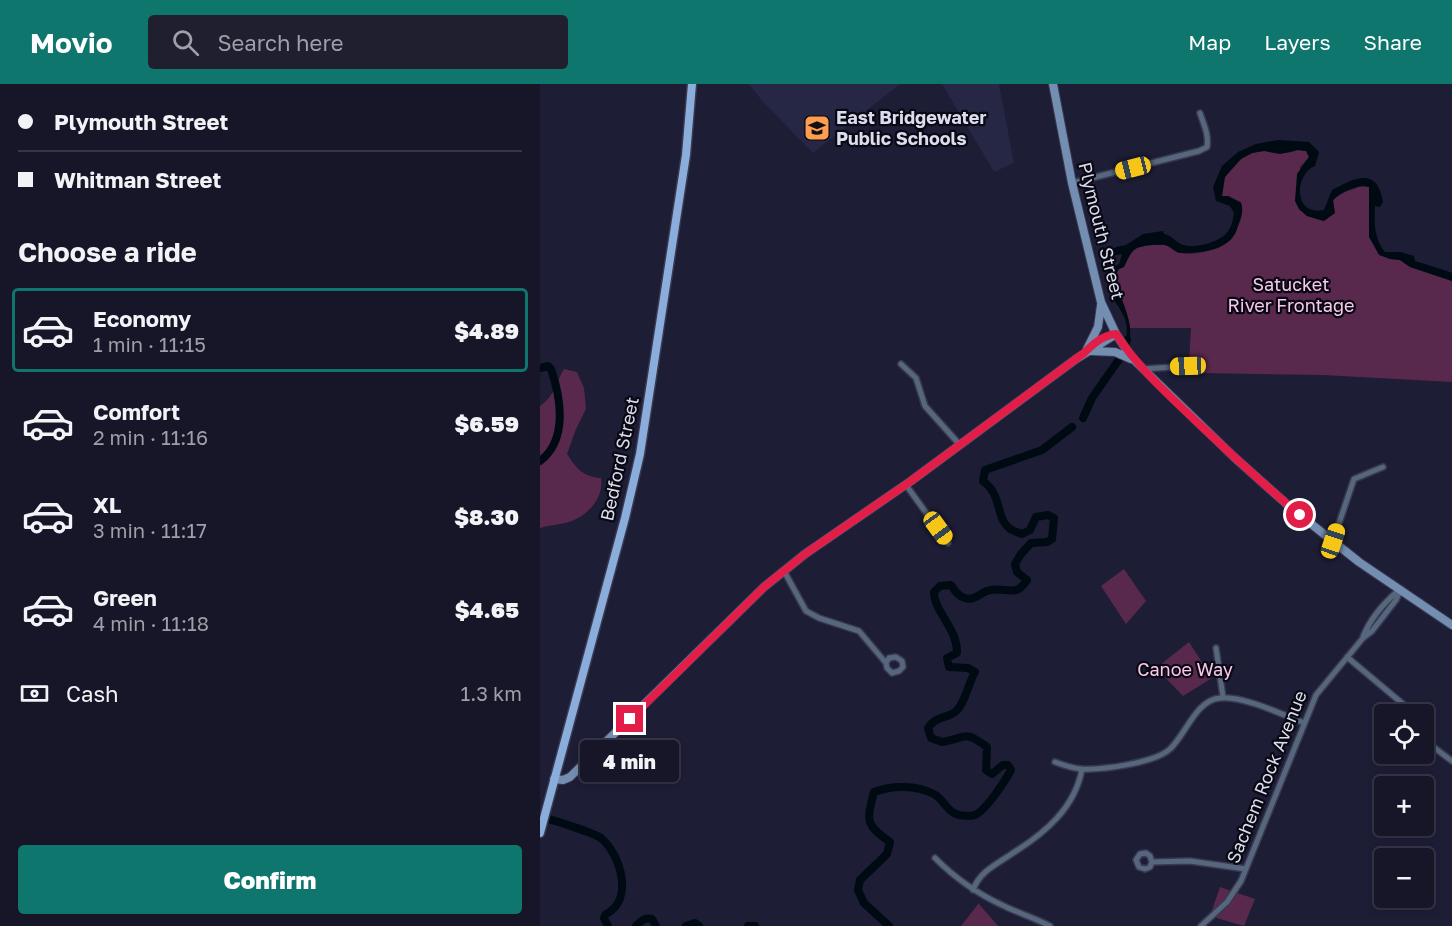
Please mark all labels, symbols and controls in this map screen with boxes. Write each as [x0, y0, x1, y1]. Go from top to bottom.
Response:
search box [148, 15, 568, 69]
text: Movio [30, 26, 112, 59]
icon: search [169, 26, 202, 59]
text: Search here [217, 29, 344, 56]
text: Map [1188, 29, 1231, 55]
text: Layers [1264, 29, 1331, 55]
text: Share [1364, 29, 1422, 55]
place label: East Bridgewater Public Schools [836, 106, 986, 149]
text: Plymouth Street [54, 108, 228, 135]
school or university icon: East Bridgewater Public Schools [802, 113, 832, 143]
car [1113, 155, 1153, 181]
street label: Plymouth Street [1074, 160, 1130, 302]
text: Whitman Street [54, 166, 221, 193]
text: Choose a ride [18, 236, 197, 268]
park label: Satucket River Frontage [1228, 273, 1354, 316]
icon: car [21, 303, 75, 357]
text: Economy [93, 305, 191, 332]
text: $4.89 [454, 317, 519, 344]
text: 1 min · 11:15 [93, 332, 206, 356]
car [1170, 356, 1206, 376]
street label: Bedford Street [595, 395, 643, 523]
icon: car [21, 396, 75, 450]
text: Comfort [93, 398, 180, 425]
text: $6.59 [455, 410, 519, 437]
text: 2 min · 11:16 [93, 425, 208, 449]
icon: car [21, 489, 75, 543]
text: XL [93, 491, 121, 518]
route start [1286, 501, 1313, 528]
text: $8.30 [454, 503, 519, 530]
car [920, 508, 956, 548]
text: 3 min · 11:17 [93, 518, 207, 542]
car [1319, 521, 1347, 561]
icon: car [21, 582, 75, 636]
text: Green [93, 584, 157, 611]
text: $4.65 [455, 596, 519, 623]
text: 4 min · 11:18 [93, 611, 209, 635]
park label: Canoe Way [1137, 658, 1233, 680]
icon: cash [18, 677, 51, 710]
text: Cash [66, 680, 119, 707]
text: 1.3 km [461, 681, 522, 705]
street label: Sachem Rock Avenue [1221, 687, 1311, 866]
map controls [1374, 704, 1434, 908]
button: locate [1374, 704, 1434, 764]
route end [616, 705, 643, 732]
callout: 4 min [580, 740, 680, 782]
text: 4 min [603, 749, 656, 773]
button: + [1374, 776, 1434, 836]
button: Confirm [18, 845, 522, 914]
button: − [1374, 848, 1434, 908]

